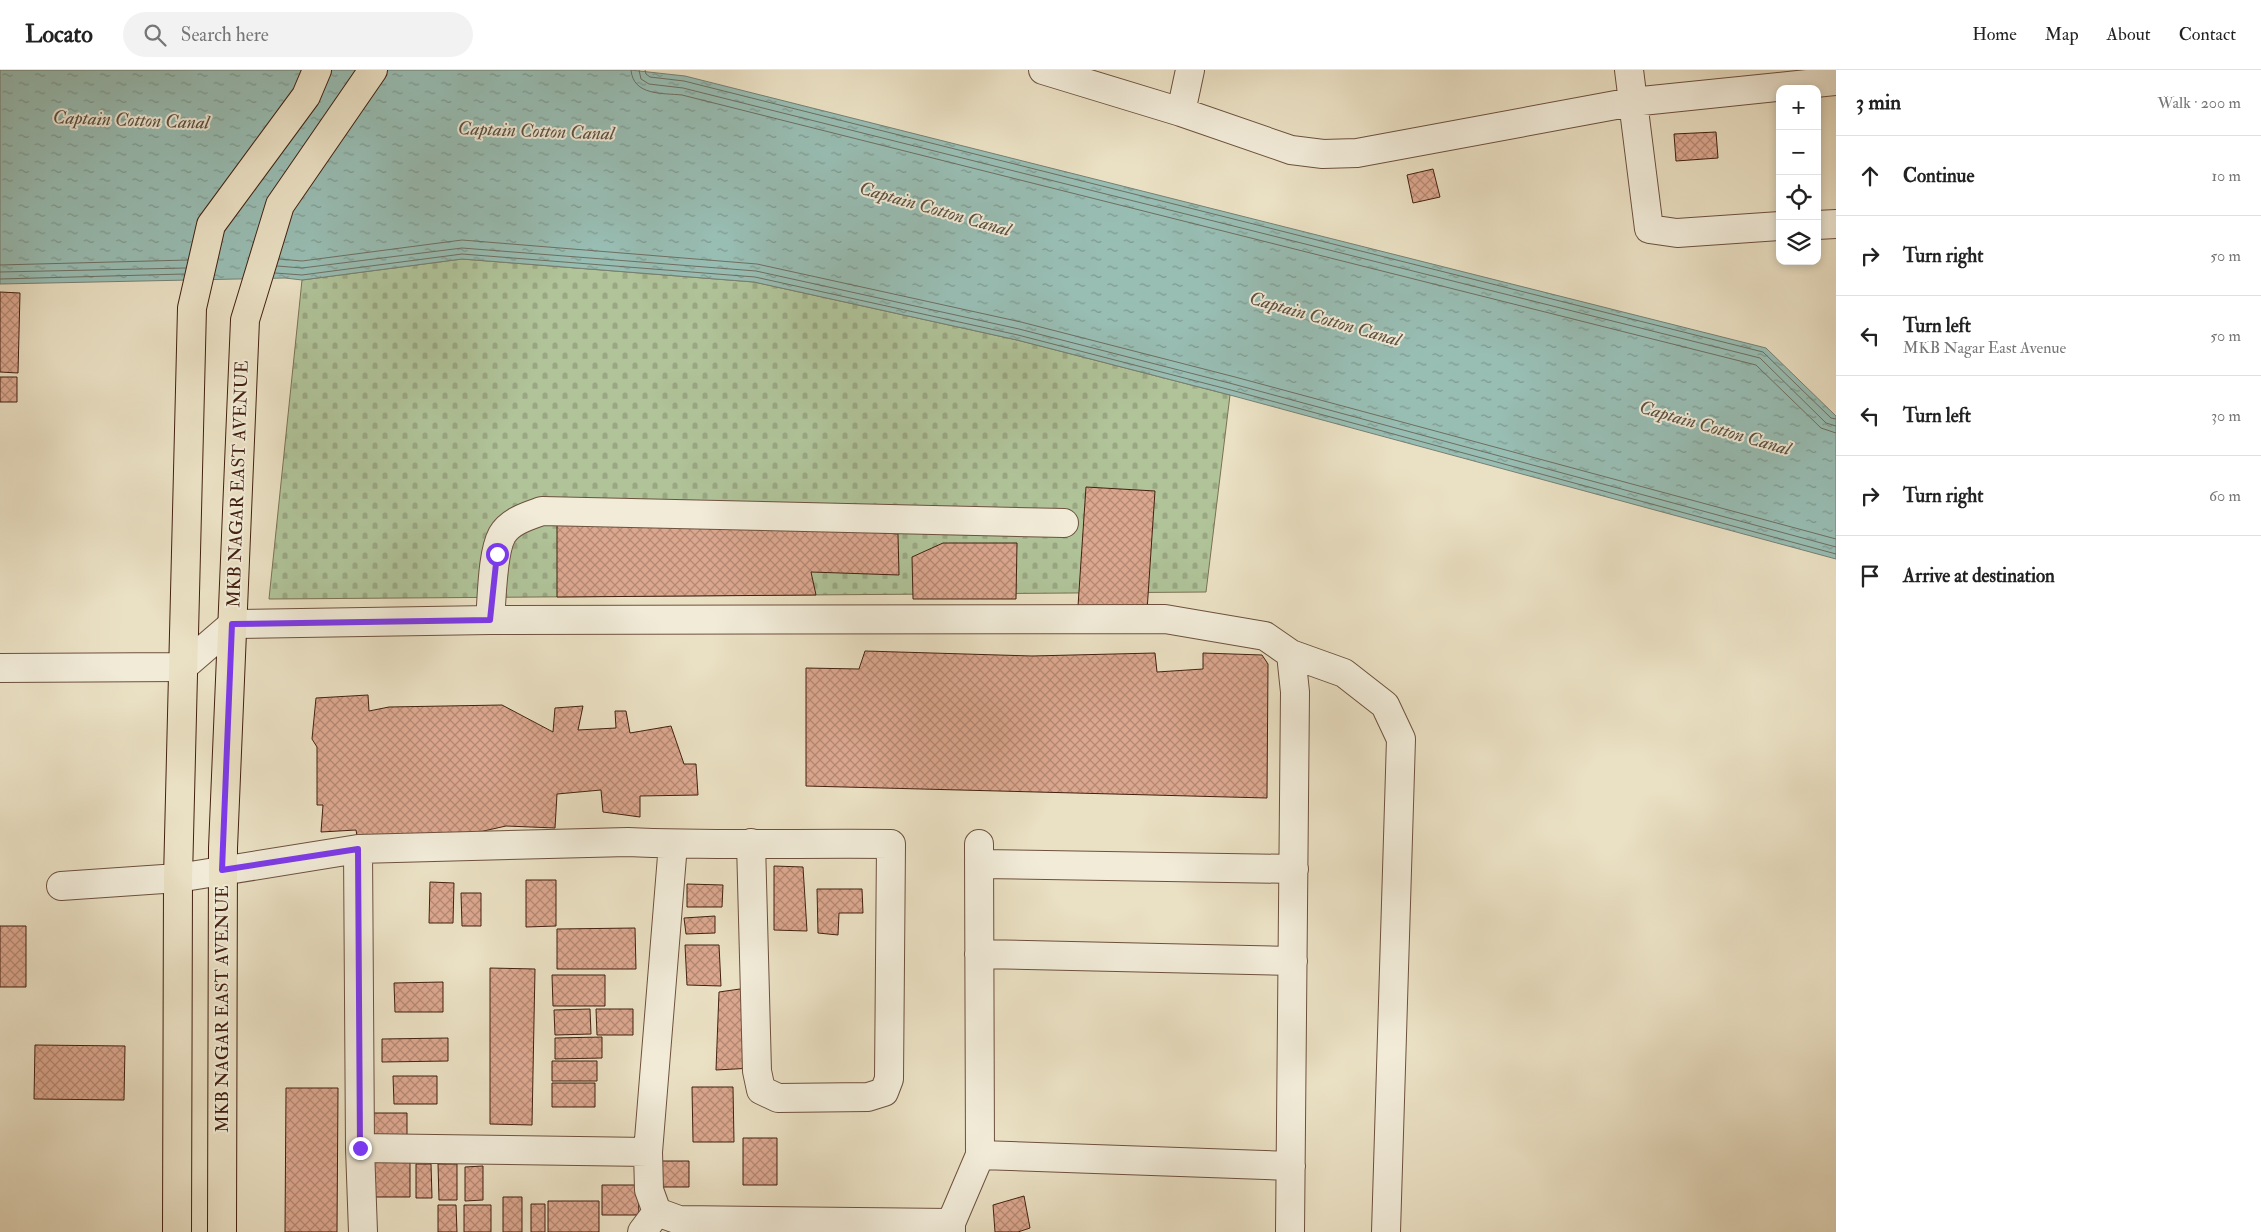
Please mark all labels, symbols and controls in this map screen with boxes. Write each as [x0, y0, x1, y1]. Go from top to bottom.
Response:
search box [123, 12, 473, 57]
text: Locato [25, 19, 93, 50]
icon: search [141, 21, 169, 49]
text: Search here [181, 23, 269, 47]
text: Home [1972, 23, 2017, 46]
text: Map [2045, 23, 2079, 46]
text: About [2107, 23, 2151, 46]
text: Contact [2179, 23, 2236, 46]
map controls [1776, 85, 1821, 265]
button: + [1776, 85, 1821, 130]
text: 3 min [1856, 89, 1901, 116]
text: Walk · 200 m [2158, 93, 2241, 113]
water label: Captain Cotton Canal [52, 105, 211, 135]
water label: Captain Cotton Canal [457, 116, 616, 146]
button: − [1776, 130, 1821, 175]
icon: ahead [1856, 162, 1884, 190]
text: Continue [1903, 164, 1974, 188]
text: 10 m [2211, 166, 2241, 186]
button: locate [1776, 175, 1821, 220]
water label: Captain Cotton Canal [856, 176, 1015, 243]
button: layers [1776, 220, 1821, 265]
icon: right [1856, 242, 1884, 270]
text: Turn right [1903, 244, 1983, 268]
text: 50 m [2210, 246, 2241, 266]
water label: Captain Cotton Canal [1246, 286, 1405, 353]
text: Turn left [1903, 314, 1971, 338]
icon: left [1856, 322, 1884, 350]
text: 50 m [2210, 326, 2241, 346]
text: MKB Nagar East Avenue [1903, 338, 2066, 358]
street label: MKB NAGAR EAST AVENUE [222, 360, 254, 608]
water label: Captain Cotton Canal [1636, 395, 1795, 462]
icon: left [1856, 402, 1884, 430]
text: Turn left [1903, 404, 1971, 428]
text: 30 m [2211, 406, 2241, 426]
icon: right [1856, 482, 1884, 510]
text: Turn right [1903, 484, 1983, 508]
text: 60 m [2209, 486, 2241, 506]
route start [486, 543, 509, 566]
icon: arrive [1856, 562, 1884, 590]
text: Arrive at destination [1903, 564, 2055, 588]
street label: MKB NAGAR EAST AVENUE [211, 885, 234, 1133]
route end [349, 1137, 372, 1160]

